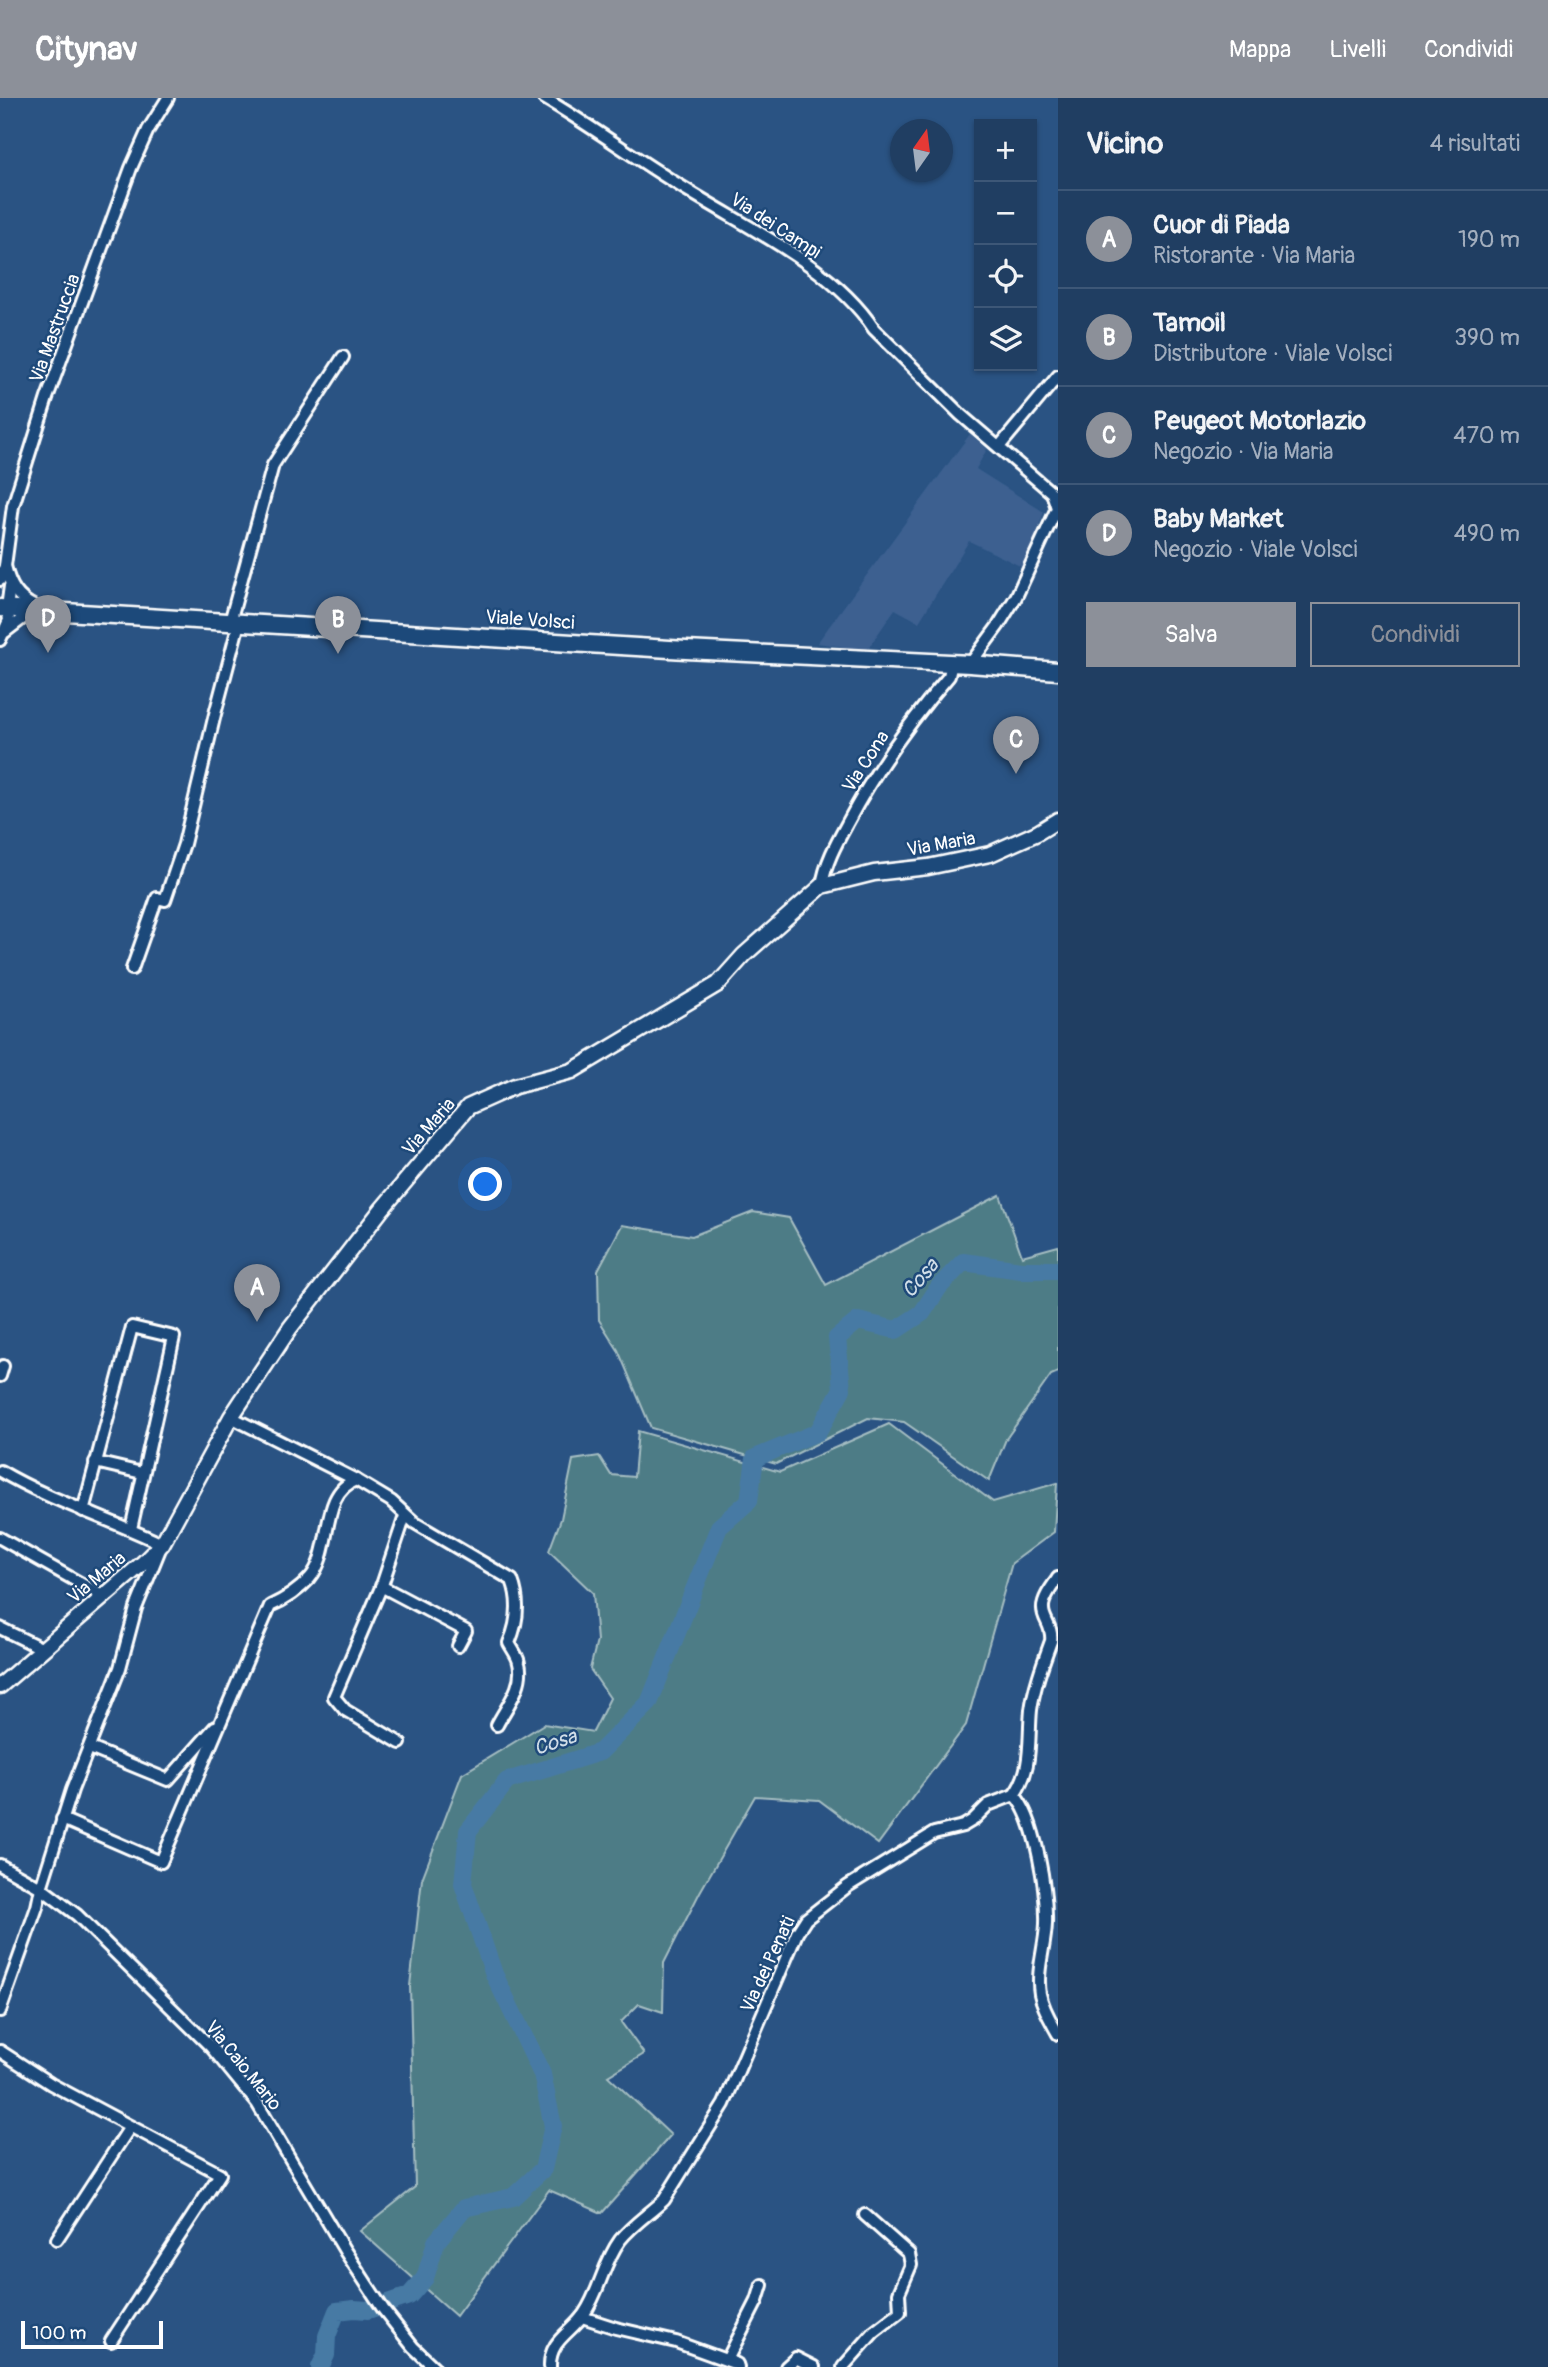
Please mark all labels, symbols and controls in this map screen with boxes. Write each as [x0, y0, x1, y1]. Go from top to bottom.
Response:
text: Citynav [35, 29, 138, 70]
text: Mappa [1229, 35, 1291, 64]
text: Livelli [1329, 35, 1386, 64]
text: Condividi [1424, 35, 1513, 64]
north arrow [890, 119, 953, 182]
map controls [974, 119, 1037, 371]
button: + [974, 119, 1037, 182]
text: Vicino [1086, 125, 1163, 162]
text: 4 risultati [1430, 129, 1520, 158]
button: − [974, 182, 1037, 245]
street label: Via dei Campi [725, 187, 826, 264]
text: Cuor di Piada [1153, 209, 1290, 241]
text: A [1102, 225, 1116, 254]
text: 190 m [1458, 225, 1520, 254]
text: Ristorante · Via Maria [1153, 241, 1355, 270]
button: locate [974, 245, 1037, 308]
street label: Via Mastruccia [24, 270, 86, 386]
text: Tamoil [1153, 307, 1226, 339]
button: layers [974, 308, 1037, 371]
text: B [1102, 323, 1116, 352]
text: 390 m [1454, 323, 1520, 352]
text: Distributore · Viale Volsci [1153, 339, 1392, 368]
text: Peugeot Motorlazio [1153, 405, 1366, 437]
text: C [1102, 421, 1116, 450]
text: 470 m [1453, 421, 1520, 450]
text: Negozio · Via Maria [1153, 437, 1333, 466]
text: Baby Market [1153, 503, 1284, 535]
text: D [1102, 519, 1116, 548]
text: 490 m [1454, 519, 1520, 548]
text: Negozio · Viale Volsci [1153, 535, 1358, 564]
pin: D [25, 595, 71, 653]
pin: B [315, 596, 361, 654]
button: Salva [1086, 602, 1296, 667]
button: Condividi [1310, 602, 1520, 667]
street label: Viale Volsci [485, 605, 575, 635]
pin: C [993, 716, 1039, 774]
street label: Via Cona [837, 726, 895, 797]
street label: Via Maria [905, 826, 978, 862]
street label: Via Maria [397, 1093, 461, 1161]
your location [468, 1167, 502, 1201]
water label: Cosa [896, 1252, 946, 1304]
pin: A [234, 1264, 280, 1322]
street label: Via Maria [62, 1546, 131, 1609]
water label: Cosa [530, 1723, 581, 1762]
street label: Via dei Penati [735, 1912, 801, 2016]
street label: Via Caio Mario [200, 2016, 287, 2115]
scale bar [21, 2318, 163, 2350]
text: 100 m [32, 2321, 86, 2345]

